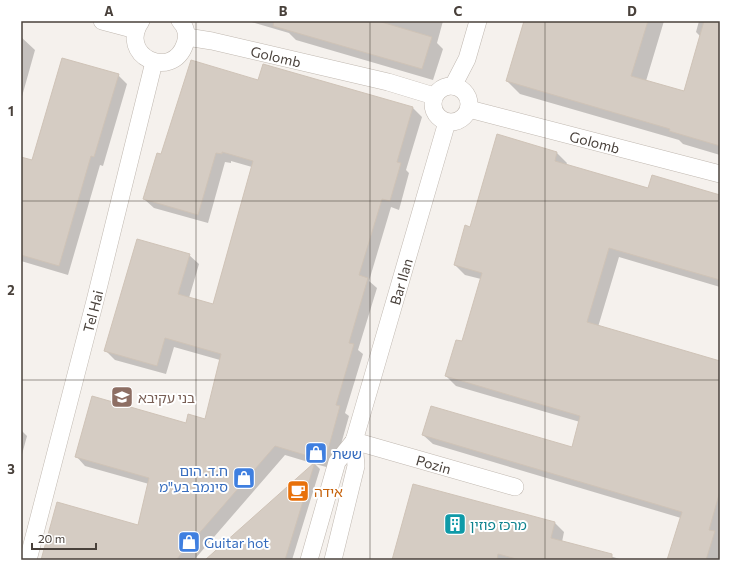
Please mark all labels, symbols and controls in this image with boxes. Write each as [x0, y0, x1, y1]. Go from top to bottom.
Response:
text: A [104, 3, 114, 19]
text: B [279, 3, 288, 19]
text: C [454, 3, 463, 19]
text: D [627, 3, 637, 19]
street label: Golomb [249, 42, 303, 70]
text: 1 [8, 103, 14, 119]
street label: Golomb [568, 127, 622, 156]
street label: Bar Ilan [386, 256, 415, 307]
text: 2 [7, 282, 15, 298]
street label: Tel Hai [79, 288, 106, 334]
school or university icon: בני עקיבא [109, 384, 135, 410]
place label: בני עקיבא [138, 389, 195, 406]
shop icon: ששת [303, 440, 329, 466]
place label: ששת [332, 445, 362, 462]
street label: Pozin [414, 451, 453, 477]
text: 3 [7, 461, 15, 477]
place label: ח.ד. הום סינמב בע"מ [159, 462, 228, 495]
shop icon: ח.ד. הום סינמב בע"מ [231, 465, 257, 491]
cafe icon: אידה [285, 478, 311, 504]
place label: אידה [314, 483, 343, 500]
building icon: מרכז פוזין [442, 511, 468, 537]
place label: מרכז פוזין [470, 516, 527, 533]
scale bar [32, 525, 96, 551]
shop icon: Guitar hot [176, 529, 202, 555]
text: 20 m [38, 531, 65, 545]
place label: Guitar hot [204, 534, 269, 551]

